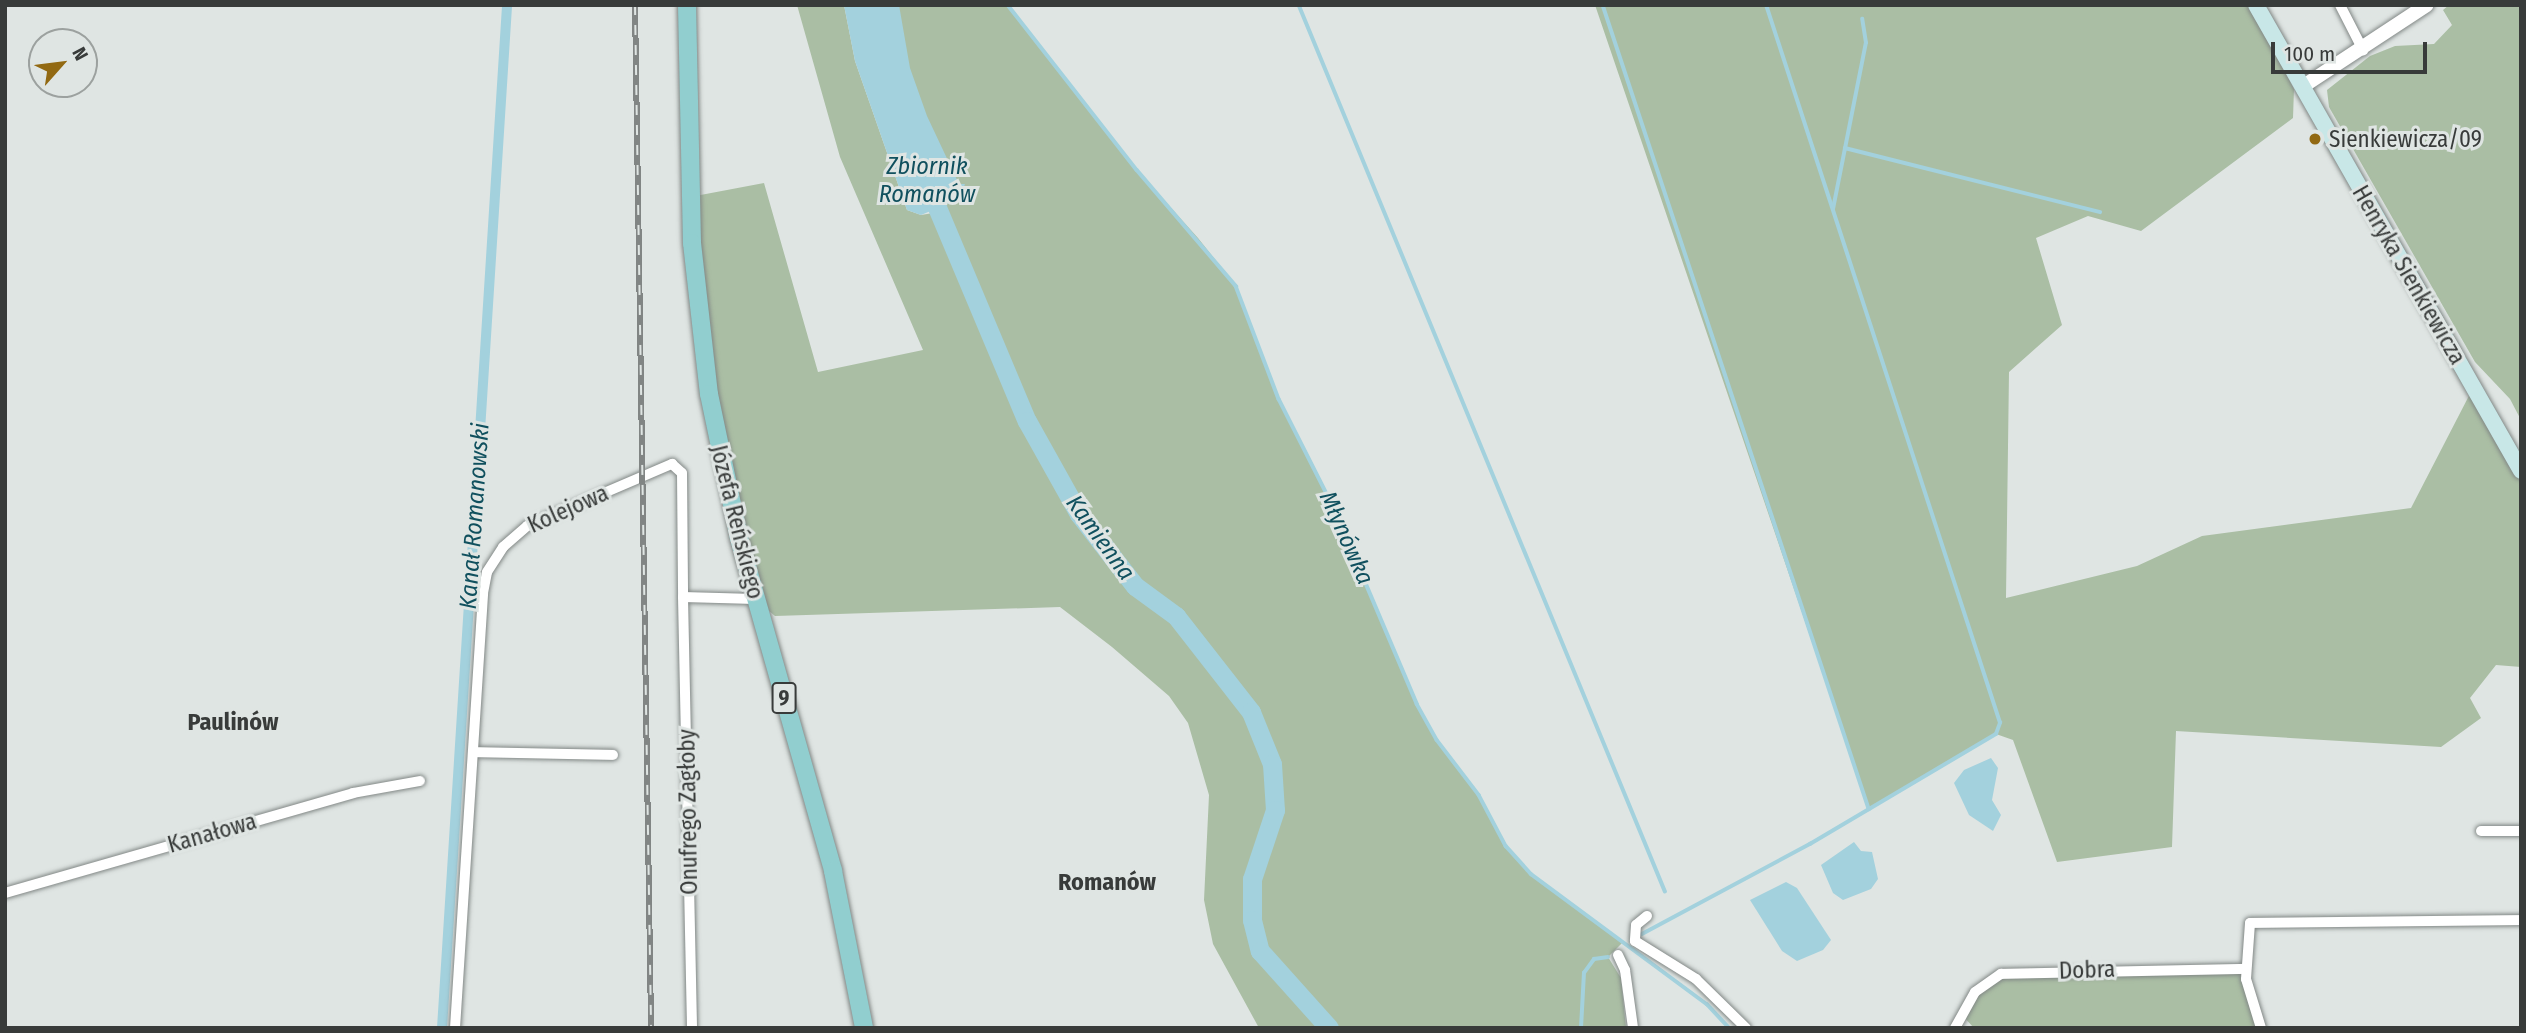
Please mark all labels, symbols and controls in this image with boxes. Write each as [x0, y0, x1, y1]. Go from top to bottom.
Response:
north arrow [28, 28, 98, 98]
scale bar [2274, 28, 2430, 72]
text: 100 m [2284, 41, 2335, 67]
text: N [67, 43, 93, 64]
place label: Sienkiewicza/09 [2329, 125, 2482, 153]
marker: Sienkiewicza/09 [2307, 131, 2323, 147]
water label: Zbiornik Romanów [879, 153, 975, 209]
street label: Henryka Sienkiewicza [2347, 181, 2471, 369]
water label: Kanał Romanowski [454, 422, 496, 610]
street label: Józefa Reńskiego [705, 442, 769, 602]
street label: Kolejowa [523, 479, 613, 539]
water label: Młynówka [1313, 487, 1379, 589]
water label: Kamienna [1060, 490, 1140, 586]
road number: 9 [770, 680, 798, 716]
district label: Paulinów [188, 709, 278, 737]
street label: Onufrego Zagłoby [673, 729, 703, 895]
street label: Kanałowa [164, 807, 260, 859]
district label: Romanów [1058, 869, 1156, 897]
street label: Dobra [2058, 955, 2116, 985]

